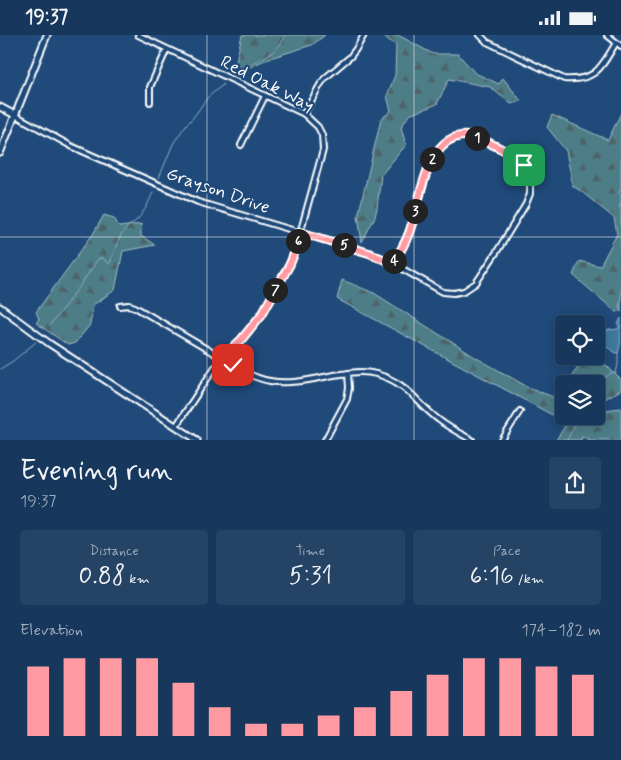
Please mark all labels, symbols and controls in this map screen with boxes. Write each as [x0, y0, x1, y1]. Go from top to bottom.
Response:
text: 19:37 [25, 5, 68, 30]
street label: Red Oak Way [216, 50, 318, 118]
pin: 1 [464, 125, 490, 151]
text: 1 [474, 129, 481, 147]
pin [503, 144, 545, 186]
pin: 2 [420, 147, 444, 171]
text: 2 [429, 150, 436, 168]
icon: arrive [510, 151, 538, 179]
street label: Grayson Drive [163, 162, 273, 220]
pin: 3 [402, 199, 428, 223]
text: 3 [412, 202, 419, 220]
pin: 6 [286, 229, 310, 253]
text: 6 [295, 232, 302, 250]
pin: 5 [332, 233, 356, 257]
text: 5 [340, 236, 349, 254]
pin: 4 [382, 249, 406, 273]
text: 4 [390, 252, 399, 270]
pin: 7 [262, 277, 288, 303]
text: 7 [271, 281, 280, 299]
map controls [555, 315, 605, 425]
button: locate [555, 315, 605, 365]
pin [212, 344, 254, 386]
icon: check [219, 351, 247, 379]
button: layers [555, 375, 605, 425]
text: Evening run [20, 453, 173, 490]
button: share [549, 457, 601, 509]
text: 19:37 [20, 491, 56, 512]
text: Distance [90, 542, 139, 560]
text: Time [296, 542, 325, 560]
text: Pace [493, 542, 521, 560]
text: 0.88 [79, 560, 126, 593]
text: 5:31 [289, 560, 332, 593]
text: 6:16 [469, 560, 514, 593]
text: km [126, 570, 150, 588]
text: /km [514, 570, 544, 588]
text: Elevation [20, 620, 83, 641]
text: 174–182 m [522, 620, 601, 641]

